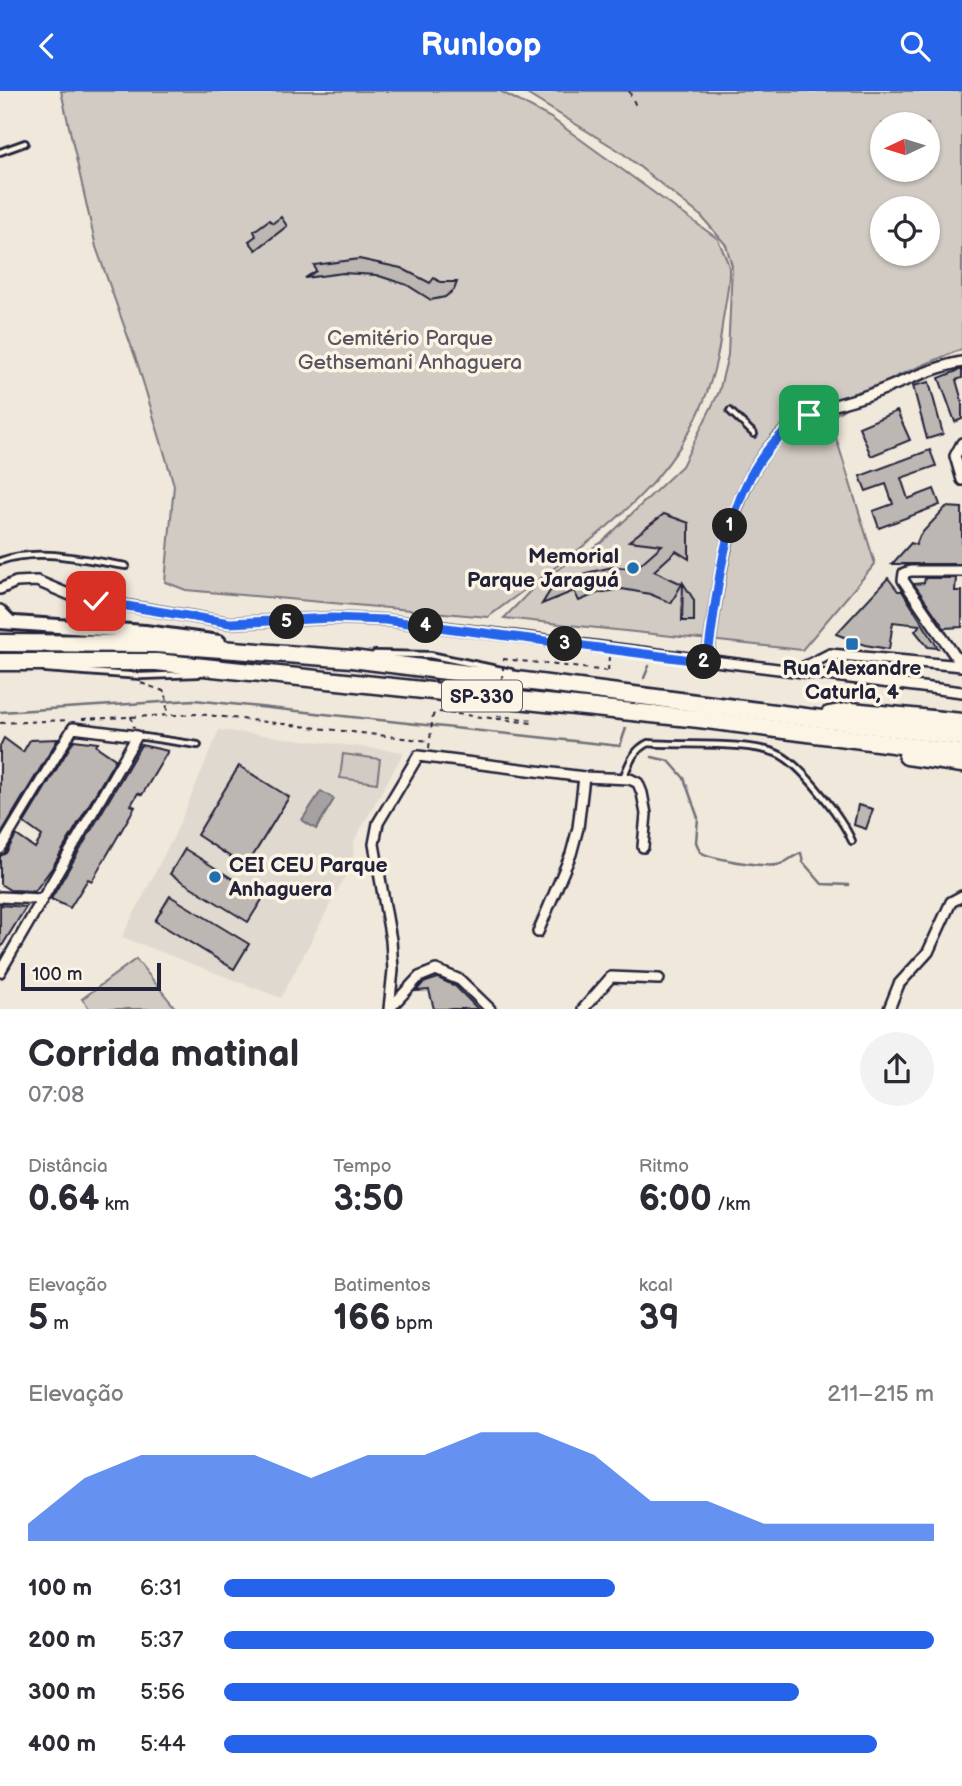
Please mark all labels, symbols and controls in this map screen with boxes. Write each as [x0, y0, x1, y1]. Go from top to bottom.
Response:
text: Runloop [421, 26, 541, 65]
icon: back [28, 27, 66, 65]
icon: search [896, 27, 934, 65]
north arrow [870, 112, 940, 182]
map controls [870, 112, 940, 266]
button: locate [870, 196, 940, 266]
park label: Cemitério Parque Gethsemani Anhaguera [298, 326, 522, 375]
pin [779, 385, 839, 445]
icon: arrive [790, 396, 828, 434]
pin: 1 [712, 509, 748, 543]
text: 1 [726, 514, 734, 537]
place label: Memorial Parque Jaraguá [467, 544, 619, 593]
marker: Memorial Parque Jaraguá [625, 560, 641, 576]
pin [66, 571, 126, 631]
icon: check [77, 582, 115, 620]
pin: 5 [270, 605, 304, 639]
pin: 4 [408, 609, 444, 643]
text: 5 [281, 610, 292, 633]
text: 4 [420, 614, 431, 637]
pin: 3 [548, 627, 582, 661]
text: 3 [559, 632, 570, 655]
marker: Rua Alexandre Caturla, 4 [844, 636, 860, 652]
pin: 2 [686, 645, 722, 679]
text: 2 [698, 650, 709, 673]
place label: Rua Alexandre Caturla, 4 [783, 656, 921, 705]
road number: SP-330 [442, 681, 522, 711]
place label: CEI CEU Parque Anhaguera [228, 853, 388, 902]
marker: CEI CEU Parque Anhaguera [207, 869, 223, 885]
scale bar [21, 960, 161, 992]
text: 100 m [32, 963, 83, 986]
text: Corrida matinal [28, 1032, 299, 1077]
button: share [860, 1032, 934, 1106]
text: 07:08 [28, 1081, 84, 1109]
text: Distância [28, 1155, 108, 1178]
text: Tempo [333, 1155, 392, 1178]
text: Ritmo [639, 1155, 689, 1178]
text: 0.64 [28, 1178, 99, 1221]
text: 3:50 [333, 1178, 404, 1221]
text: 6:00 [639, 1178, 712, 1221]
text: km [99, 1193, 130, 1216]
text: /km [712, 1193, 751, 1216]
text: Elevação [28, 1274, 107, 1297]
text: Batimentos [333, 1274, 431, 1297]
text: kcal [639, 1274, 673, 1297]
text: 5 [28, 1297, 48, 1340]
text: 166 [333, 1297, 390, 1340]
text: 39 [639, 1297, 680, 1340]
text: m [48, 1312, 69, 1335]
text: bpm [390, 1312, 433, 1335]
text: Elevação [28, 1380, 124, 1408]
text: 211–215 m [827, 1380, 934, 1408]
text: 100 m [28, 1574, 92, 1602]
text: 6:31 [140, 1574, 182, 1602]
text: 200 m [28, 1626, 96, 1654]
text: 5:37 [140, 1626, 183, 1654]
text: 300 m [28, 1678, 96, 1706]
text: 5:56 [140, 1678, 185, 1706]
text: 400 m [28, 1730, 96, 1758]
text: 5:44 [140, 1730, 186, 1758]

